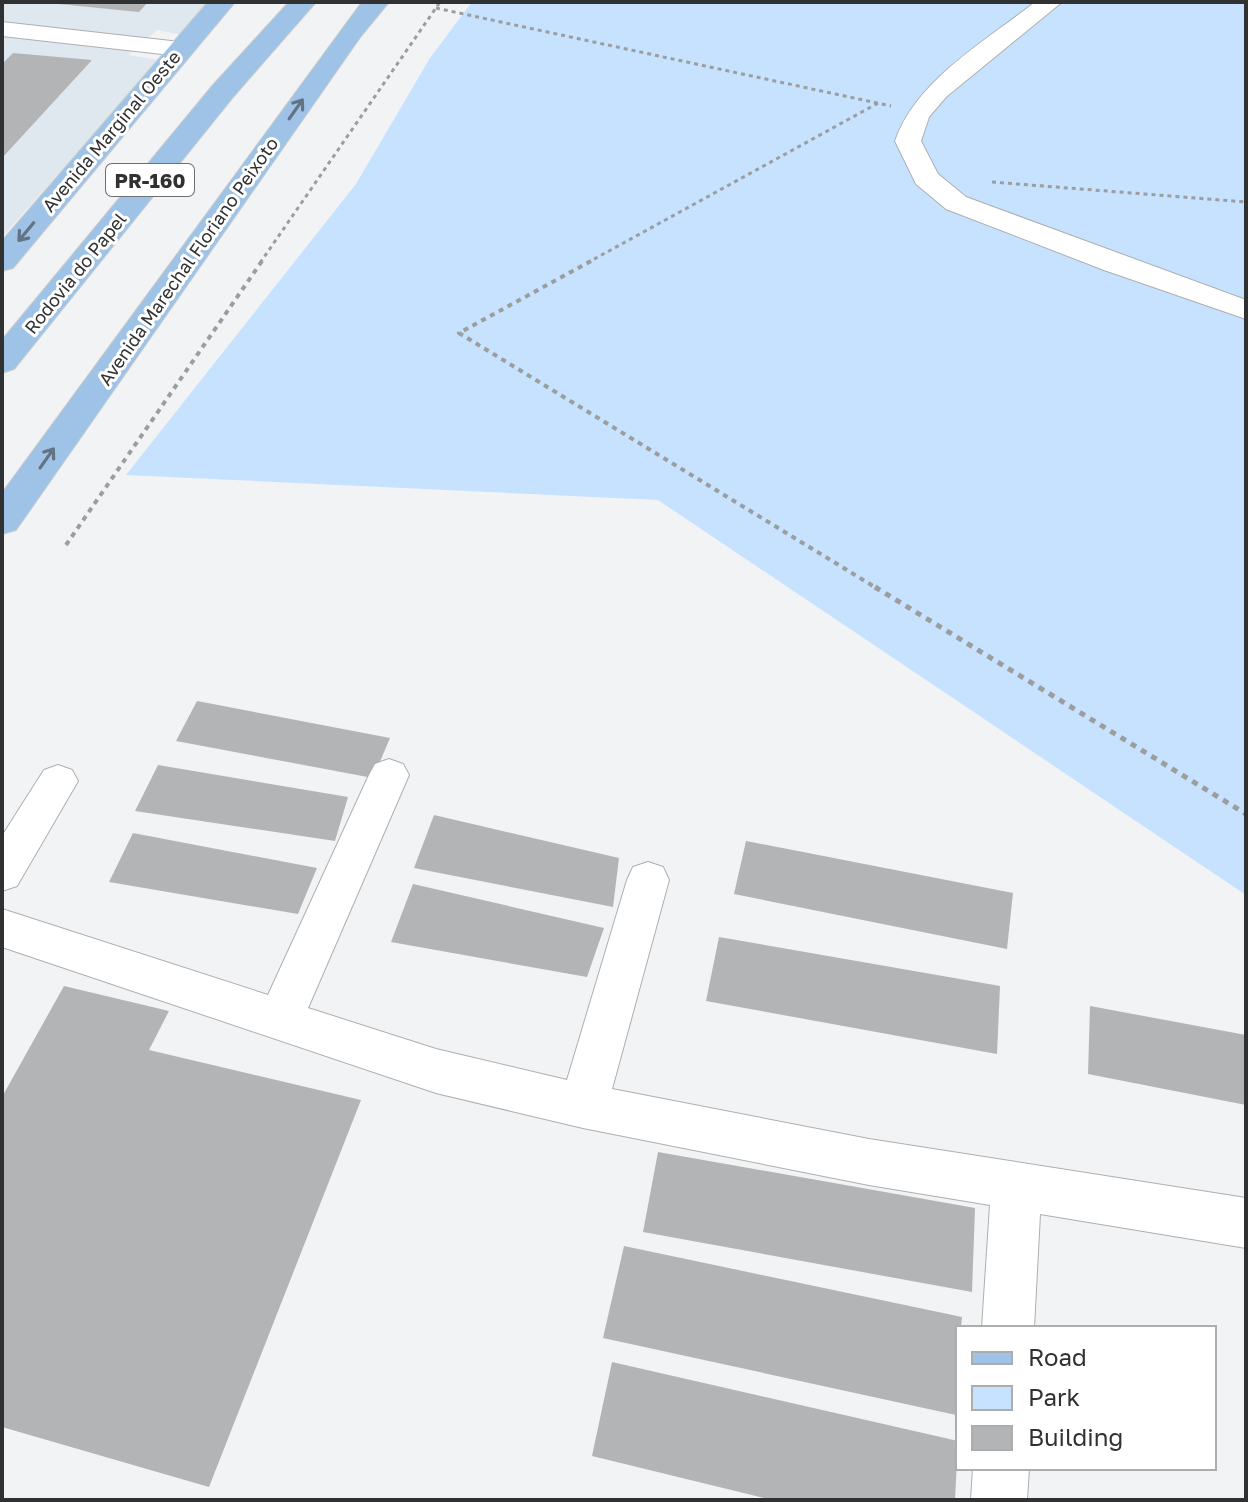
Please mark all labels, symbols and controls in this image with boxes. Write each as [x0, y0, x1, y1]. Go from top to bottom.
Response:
street label: Avenida Marginal Oeste [37, 46, 185, 216]
one-way arrow [288, 99, 304, 121]
street label: Avenida Marechal Floriano Peixoto [94, 133, 282, 389]
road number: PR-160 [106, 164, 194, 196]
street label: Rodovia do Papel [19, 208, 131, 338]
one-way arrow [17, 221, 35, 242]
one-way arrow [39, 447, 55, 469]
legend [956, 1326, 1216, 1470]
text: Road [1028, 1342, 1087, 1371]
text: Park [1028, 1382, 1080, 1411]
text: Building [1028, 1422, 1123, 1451]

